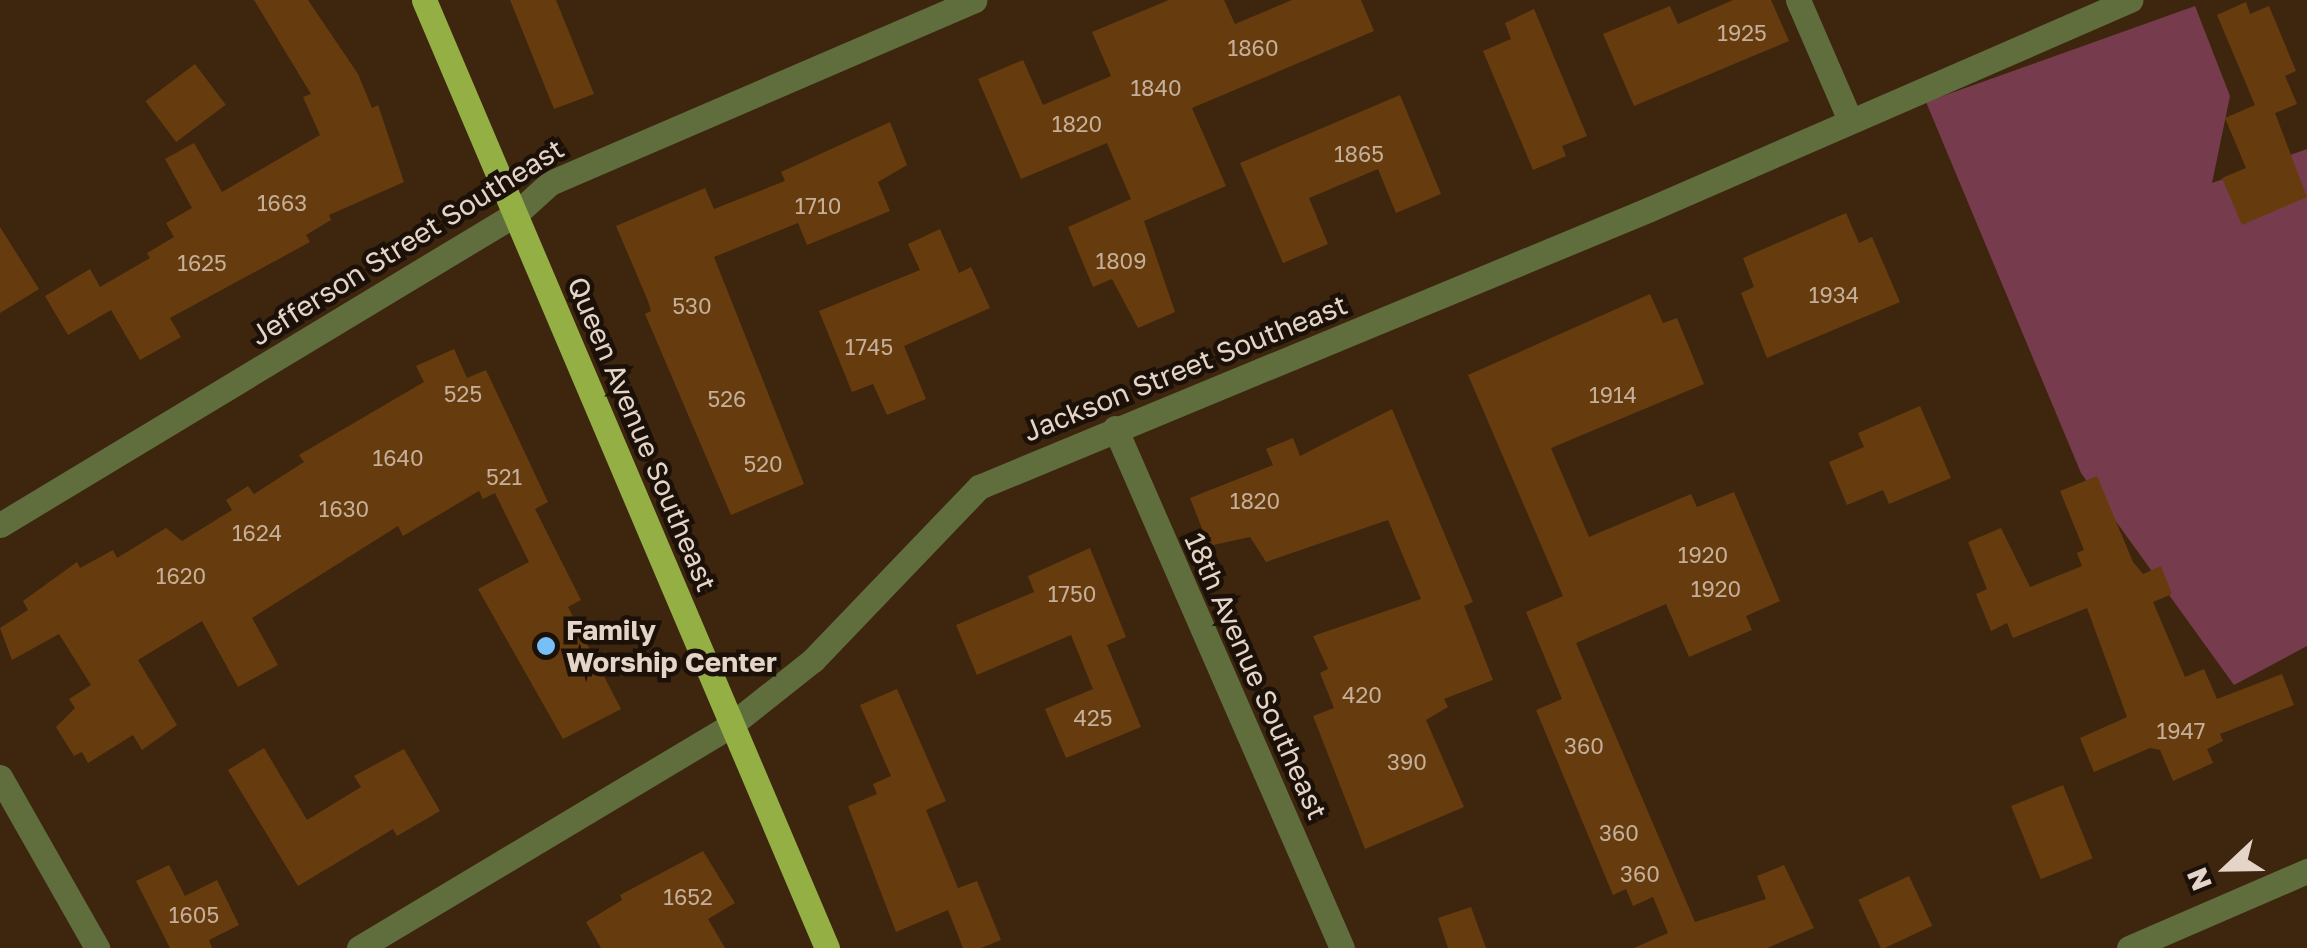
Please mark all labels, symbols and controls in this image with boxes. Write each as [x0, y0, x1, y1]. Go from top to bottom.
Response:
house number: 1925 [1717, 20, 1767, 46]
house number: 1860 [1227, 35, 1279, 61]
house number: 1840 [1130, 75, 1182, 101]
house number: 1820 [1052, 111, 1102, 137]
street label: Jefferson Street Southeast [244, 132, 570, 352]
house number: 1865 [1334, 141, 1384, 167]
house number: 1663 [257, 190, 307, 216]
house number: 1710 [795, 193, 841, 219]
house number: 1809 [1095, 248, 1147, 274]
house number: 1625 [177, 250, 227, 276]
street label: Queen Avenue Southeast [560, 272, 724, 596]
house number: 1934 [1809, 282, 1859, 308]
street label: Jackson Street Southeast [1018, 288, 1352, 448]
house number: 530 [672, 293, 712, 319]
house number: 1745 [845, 334, 893, 360]
house number: 525 [444, 381, 482, 407]
house number: 1914 [1589, 382, 1637, 408]
house number: 526 [708, 386, 746, 412]
house number: 1640 [372, 445, 424, 471]
house number: 520 [743, 451, 783, 477]
house number: 521 [486, 464, 522, 490]
house number: 1820 [1230, 488, 1280, 514]
house number: 1630 [319, 496, 369, 522]
house number: 1624 [232, 520, 282, 546]
street label: 18th Avenue Southeast [1178, 528, 1334, 824]
house number: 1920 [1678, 542, 1728, 568]
house number: 1620 [156, 563, 206, 589]
house number: 1920 [1691, 576, 1741, 602]
house number: 1750 [1048, 581, 1096, 607]
place label: Family Worship Center [566, 613, 777, 679]
marker: Family Worship Center [535, 635, 557, 657]
house number: 420 [1342, 682, 1382, 708]
house number: 425 [1074, 705, 1112, 731]
house number: 1947 [2156, 718, 2206, 744]
house number: 360 [1564, 733, 1604, 759]
house number: 390 [1387, 749, 1427, 775]
north arrow [2177, 818, 2277, 918]
house number: 360 [1599, 820, 1639, 846]
house number: 360 [1620, 861, 1660, 887]
text: N [2179, 863, 2218, 895]
house number: 1652 [663, 884, 713, 910]
house number: 1605 [169, 902, 219, 928]

